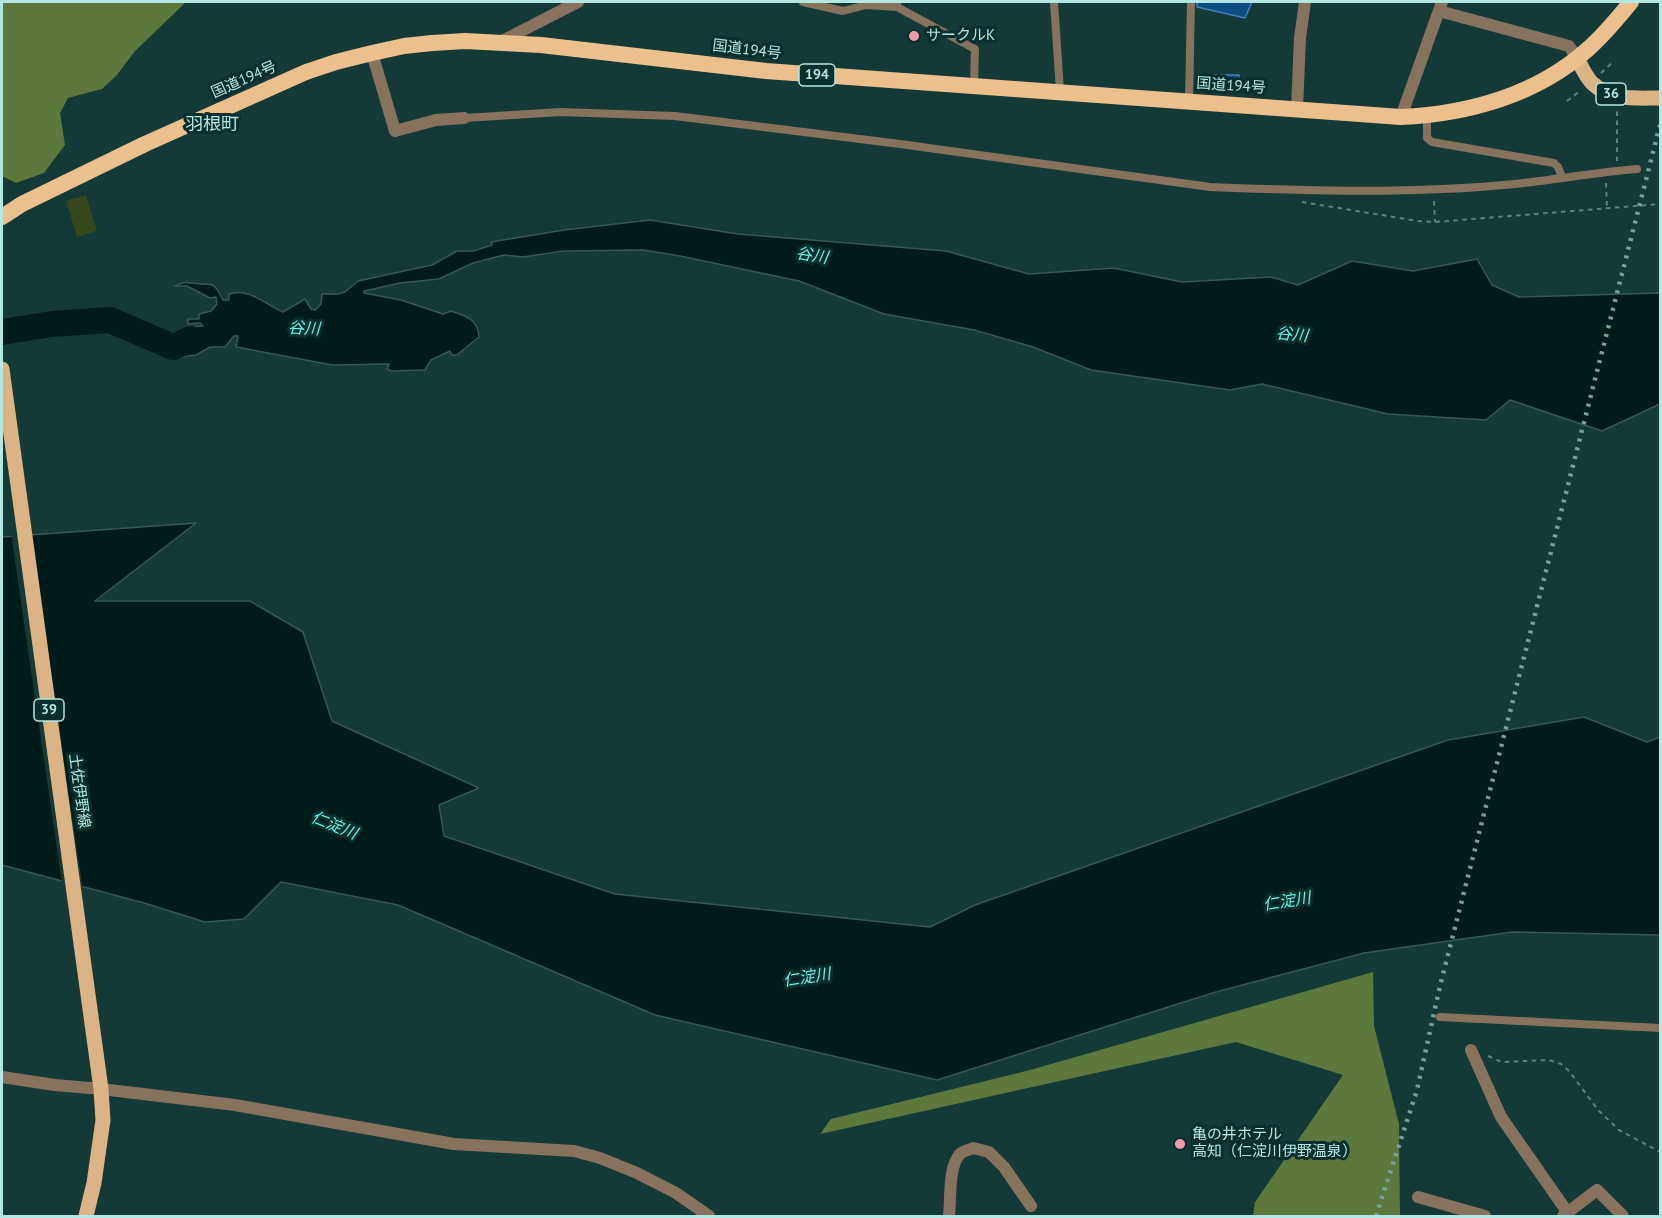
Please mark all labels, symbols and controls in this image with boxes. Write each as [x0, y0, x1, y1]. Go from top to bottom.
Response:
place label: サークルK [926, 27, 995, 45]
marker: サークルK [907, 29, 921, 43]
street label: 国道194号 [711, 37, 783, 63]
street label: 国道194号 [209, 58, 279, 102]
road number: 194 [799, 64, 835, 86]
street label: 国道194号 [1196, 75, 1266, 97]
road number: 36 [1596, 83, 1626, 105]
district label: 羽根町 [185, 114, 239, 136]
water label: 谷川 [795, 244, 829, 268]
water label: 谷川 [288, 319, 320, 339]
water label: 谷川 [1275, 324, 1309, 346]
road number: 39 [34, 699, 64, 721]
street label: 土佐伊野線 [65, 753, 93, 829]
water label: 仁淀川 [308, 808, 360, 844]
water label: 仁淀川 [1262, 889, 1312, 915]
water label: 仁淀川 [782, 965, 832, 991]
place label: 亀の井ホテル 高知（仁淀川伊野温泉） [1192, 1126, 1357, 1161]
marker: 亀の井ホテル 高知（仁淀川伊野温泉） [1173, 1137, 1187, 1151]

